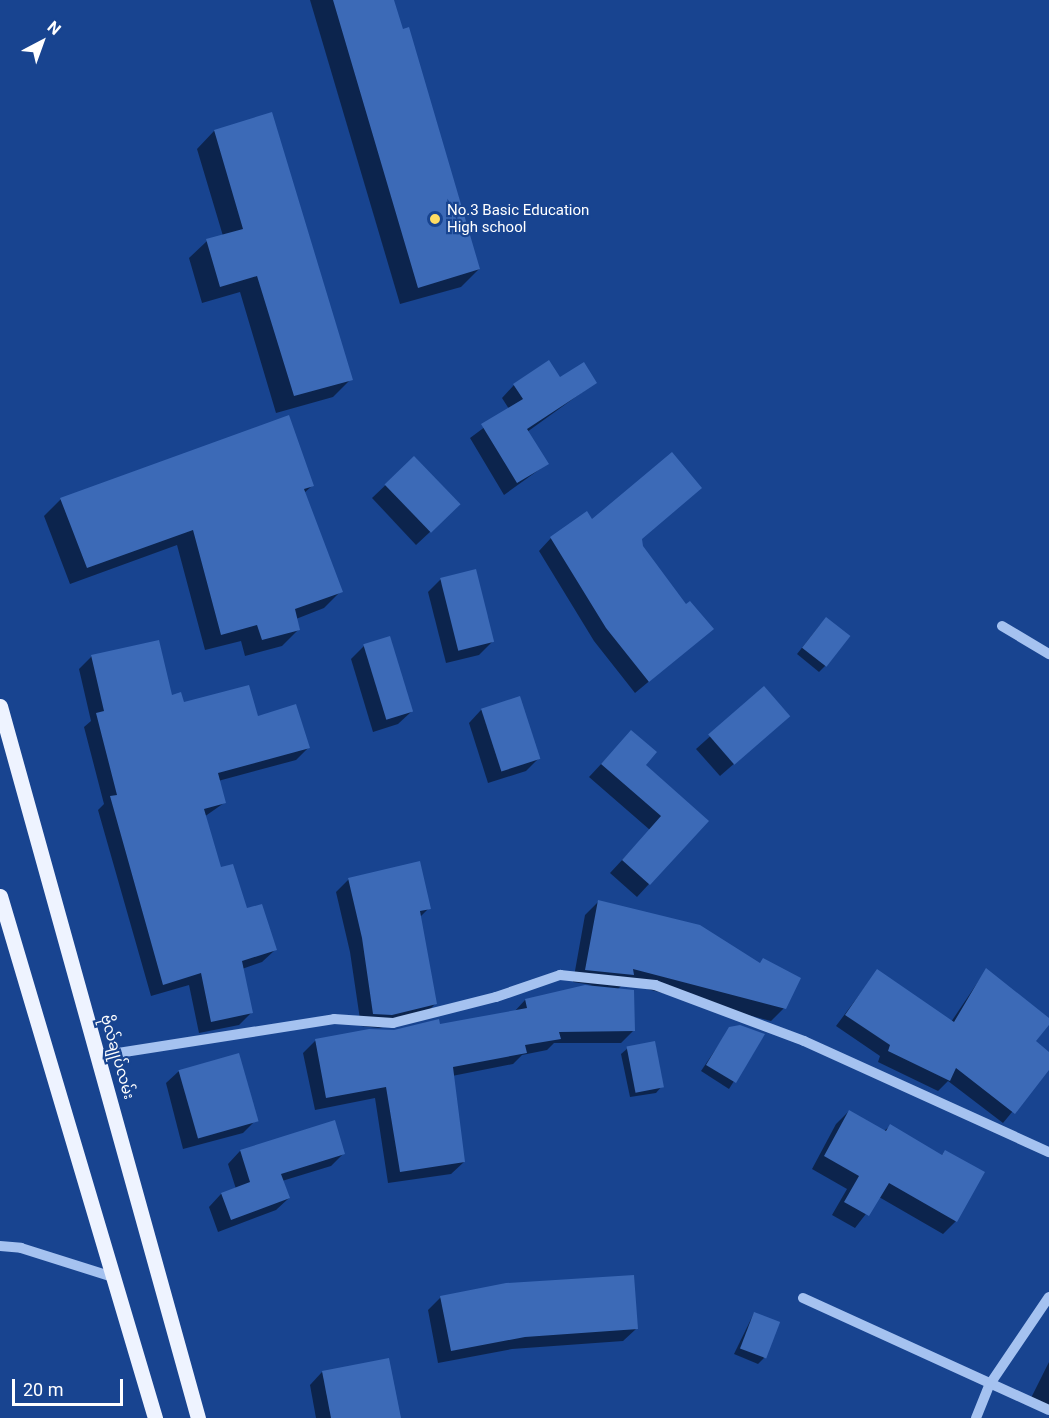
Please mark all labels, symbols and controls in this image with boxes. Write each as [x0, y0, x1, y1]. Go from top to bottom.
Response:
north arrow [12, 12, 72, 72]
text: N [44, 17, 65, 39]
place label: No.3 Basic Education High school [447, 201, 589, 236]
marker: No.3 Basic Education High school [428, 212, 442, 226]
street label: ဗိုလ်ချုပ်လမ်း [96, 1013, 138, 1101]
scale bar [15, 1367, 126, 1405]
text: 20 m [23, 1379, 63, 1400]

